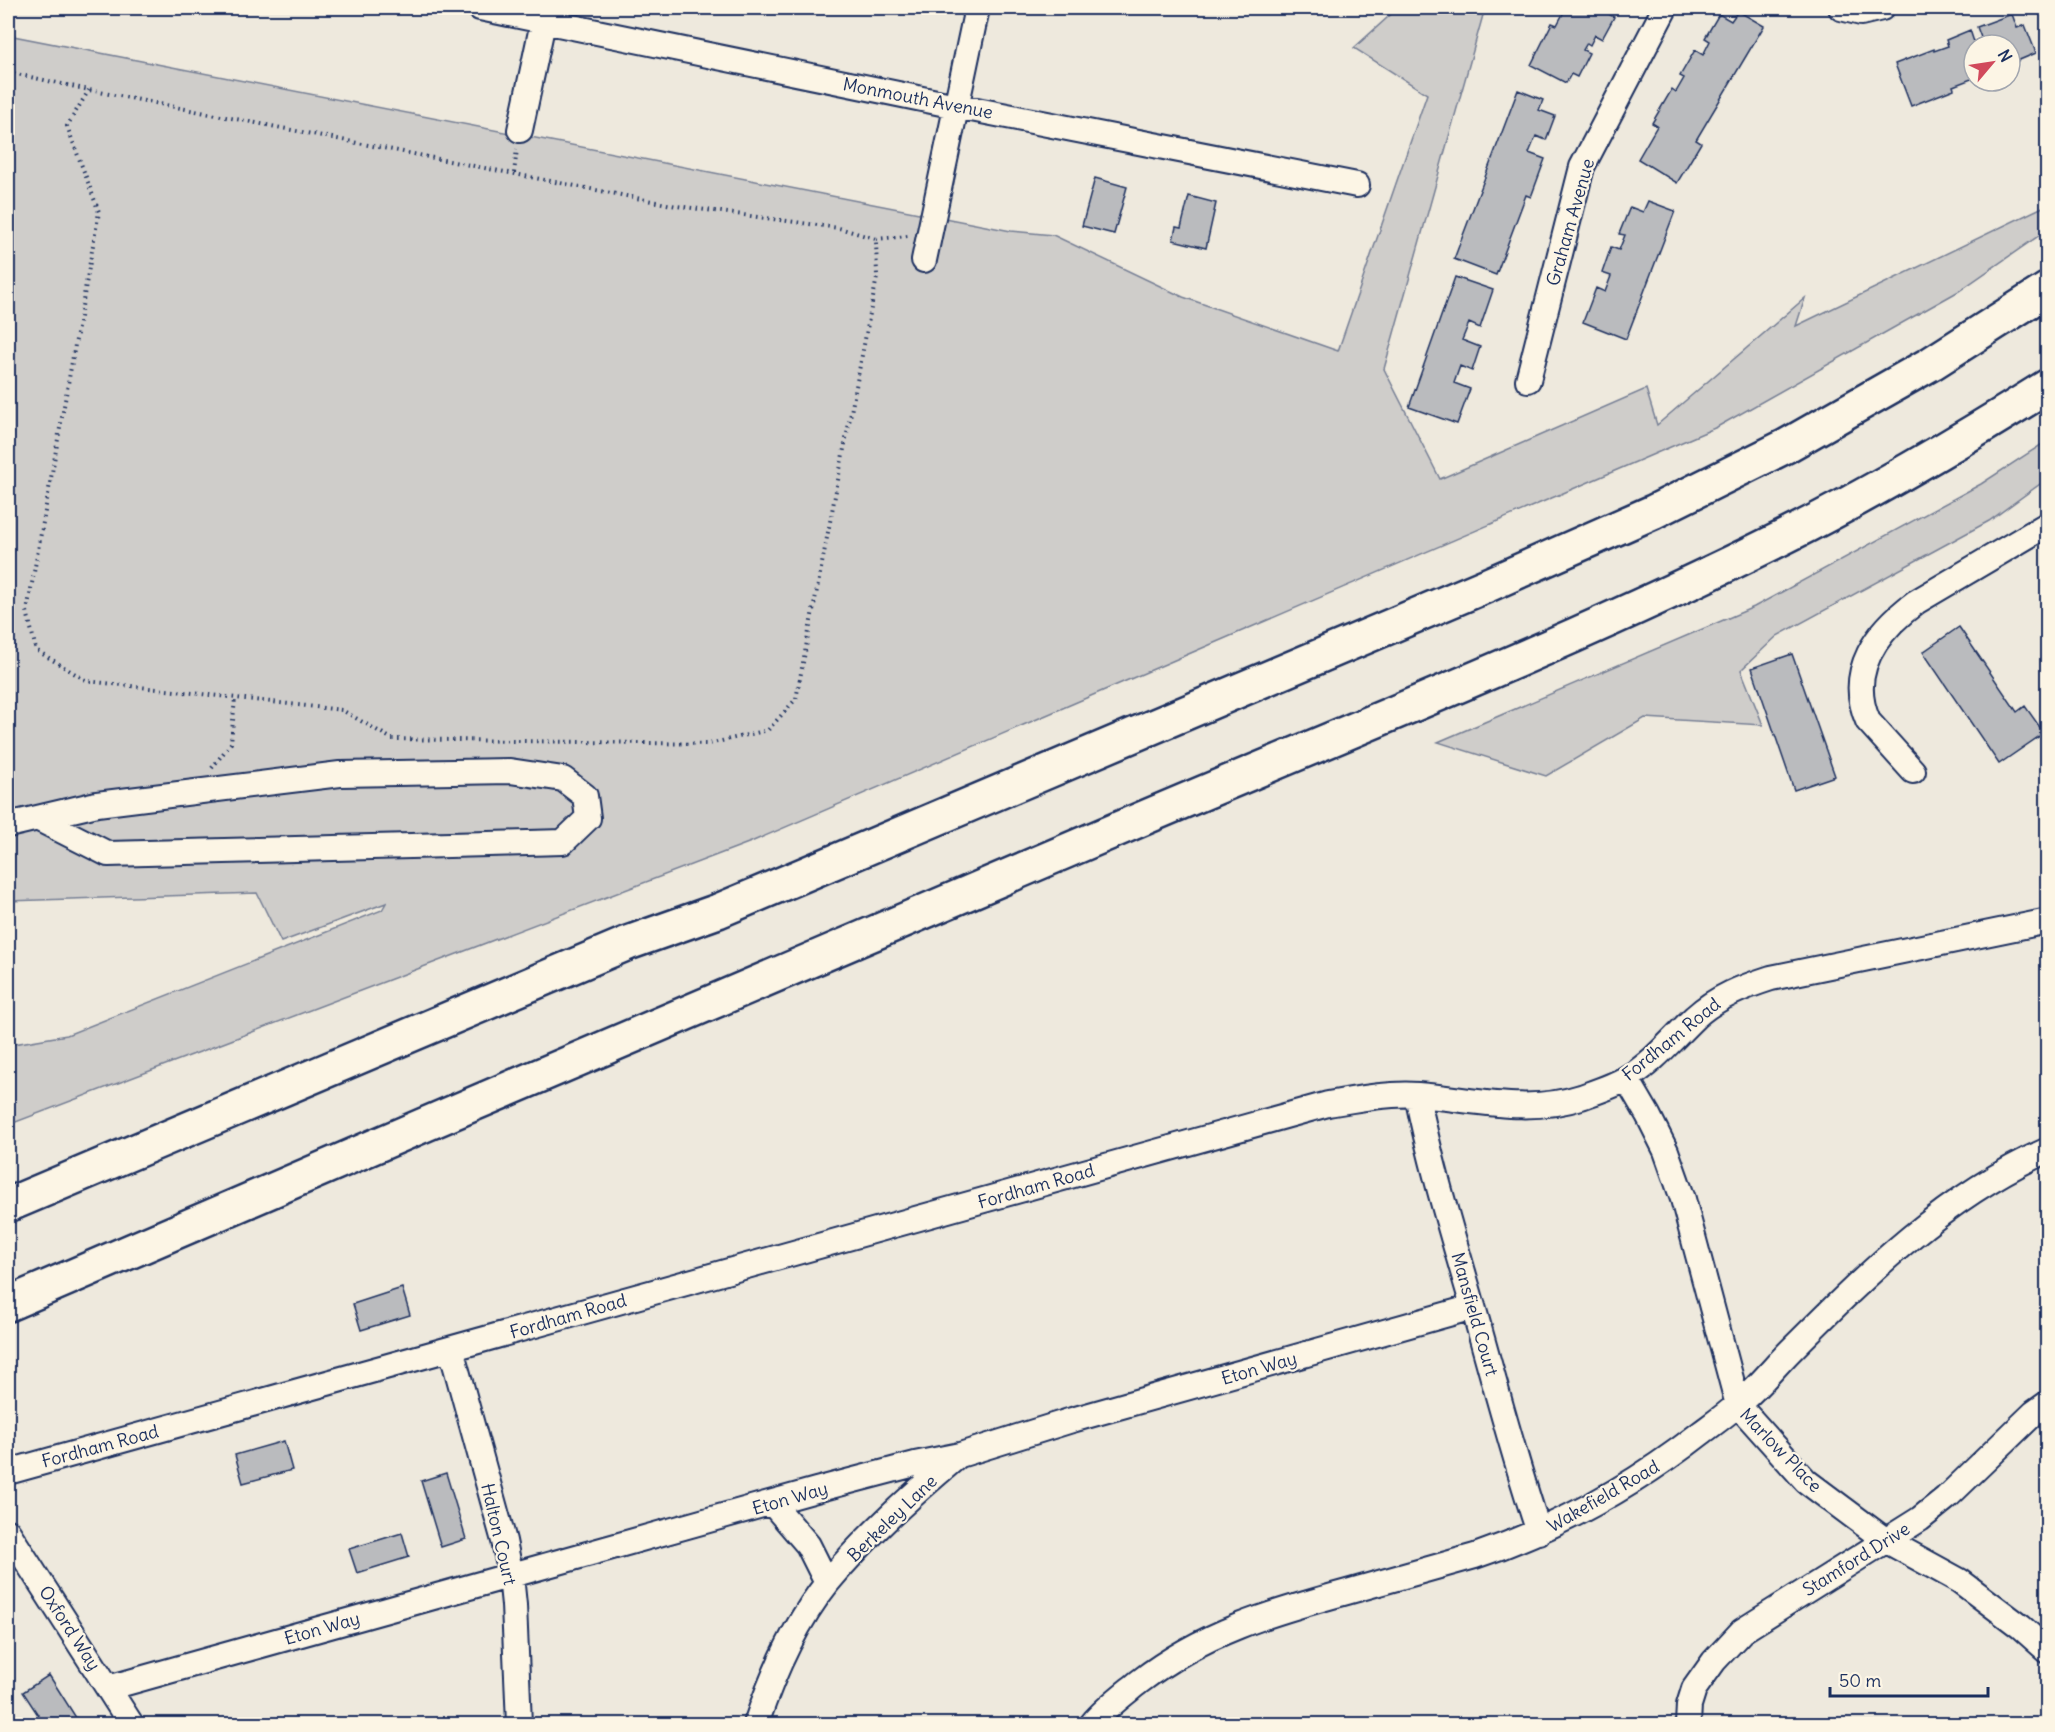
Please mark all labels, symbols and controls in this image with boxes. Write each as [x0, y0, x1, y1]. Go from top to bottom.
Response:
north arrow [1962, 33, 2022, 93]
text: N [1994, 46, 2017, 65]
street label: Monmouth Avenue [841, 72, 995, 124]
street label: Graham Avenue [1541, 156, 1599, 288]
street label: Fordham Road [1617, 992, 1725, 1086]
street label: Fordham Road [975, 1158, 1097, 1214]
street label: Mansfield Court [1446, 1250, 1504, 1378]
street label: Fordham Road [507, 1288, 629, 1344]
street label: Eton Way [1219, 1346, 1299, 1390]
street label: Marlow Place [1735, 1403, 1827, 1497]
street label: Fordham Road [39, 1419, 161, 1473]
street label: Wakefield Road [1543, 1454, 1663, 1537]
street label: Berkeley Lane [842, 1469, 942, 1567]
street label: Eton Way [750, 1476, 830, 1520]
street label: Halton Court [476, 1481, 522, 1587]
street label: Stamford Drive [1798, 1517, 1914, 1601]
street label: Oxford Way [34, 1581, 106, 1675]
street label: Eton Way [282, 1606, 362, 1650]
scale bar [1830, 1660, 1988, 1698]
text: 50 m [1839, 1669, 1881, 1692]

